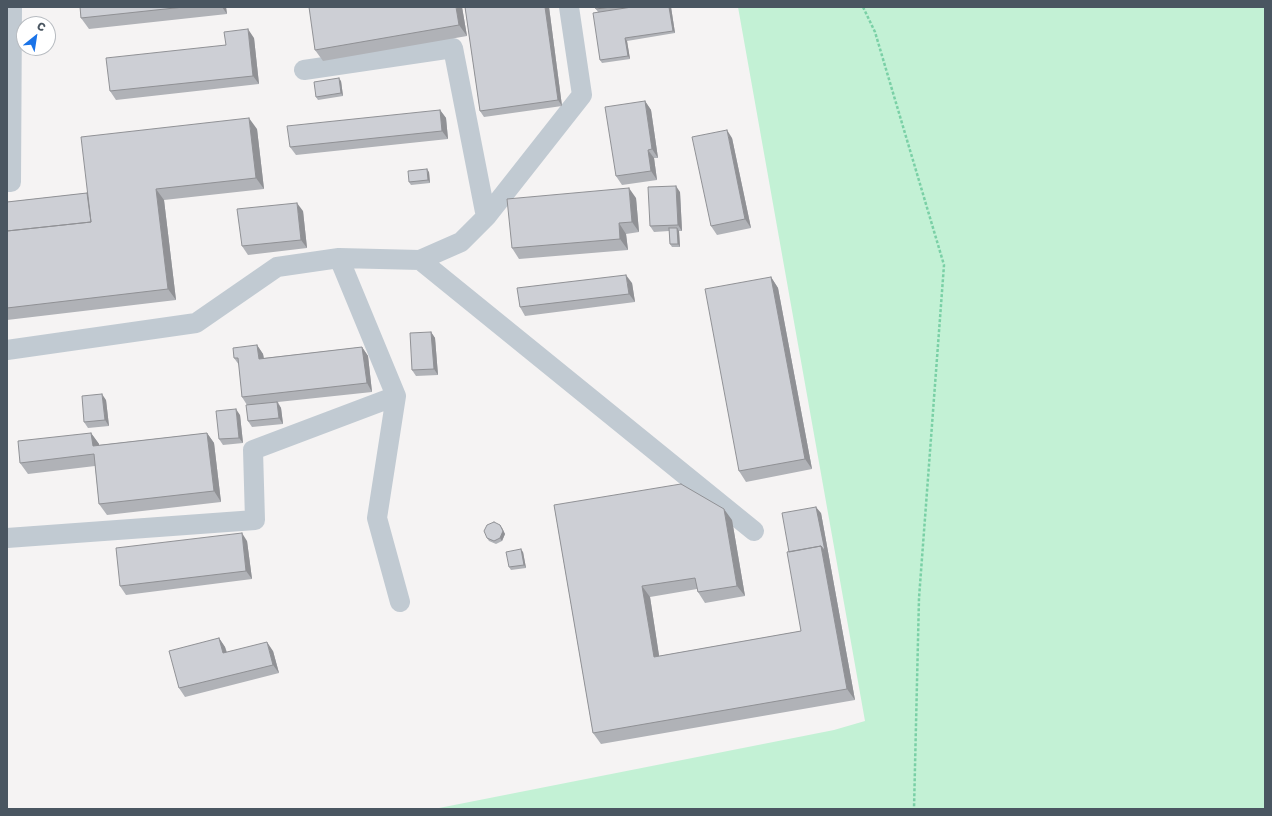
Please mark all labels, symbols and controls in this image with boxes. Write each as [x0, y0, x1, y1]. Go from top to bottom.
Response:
north arrow [16, 16, 56, 56]
text: С [35, 18, 48, 34]

